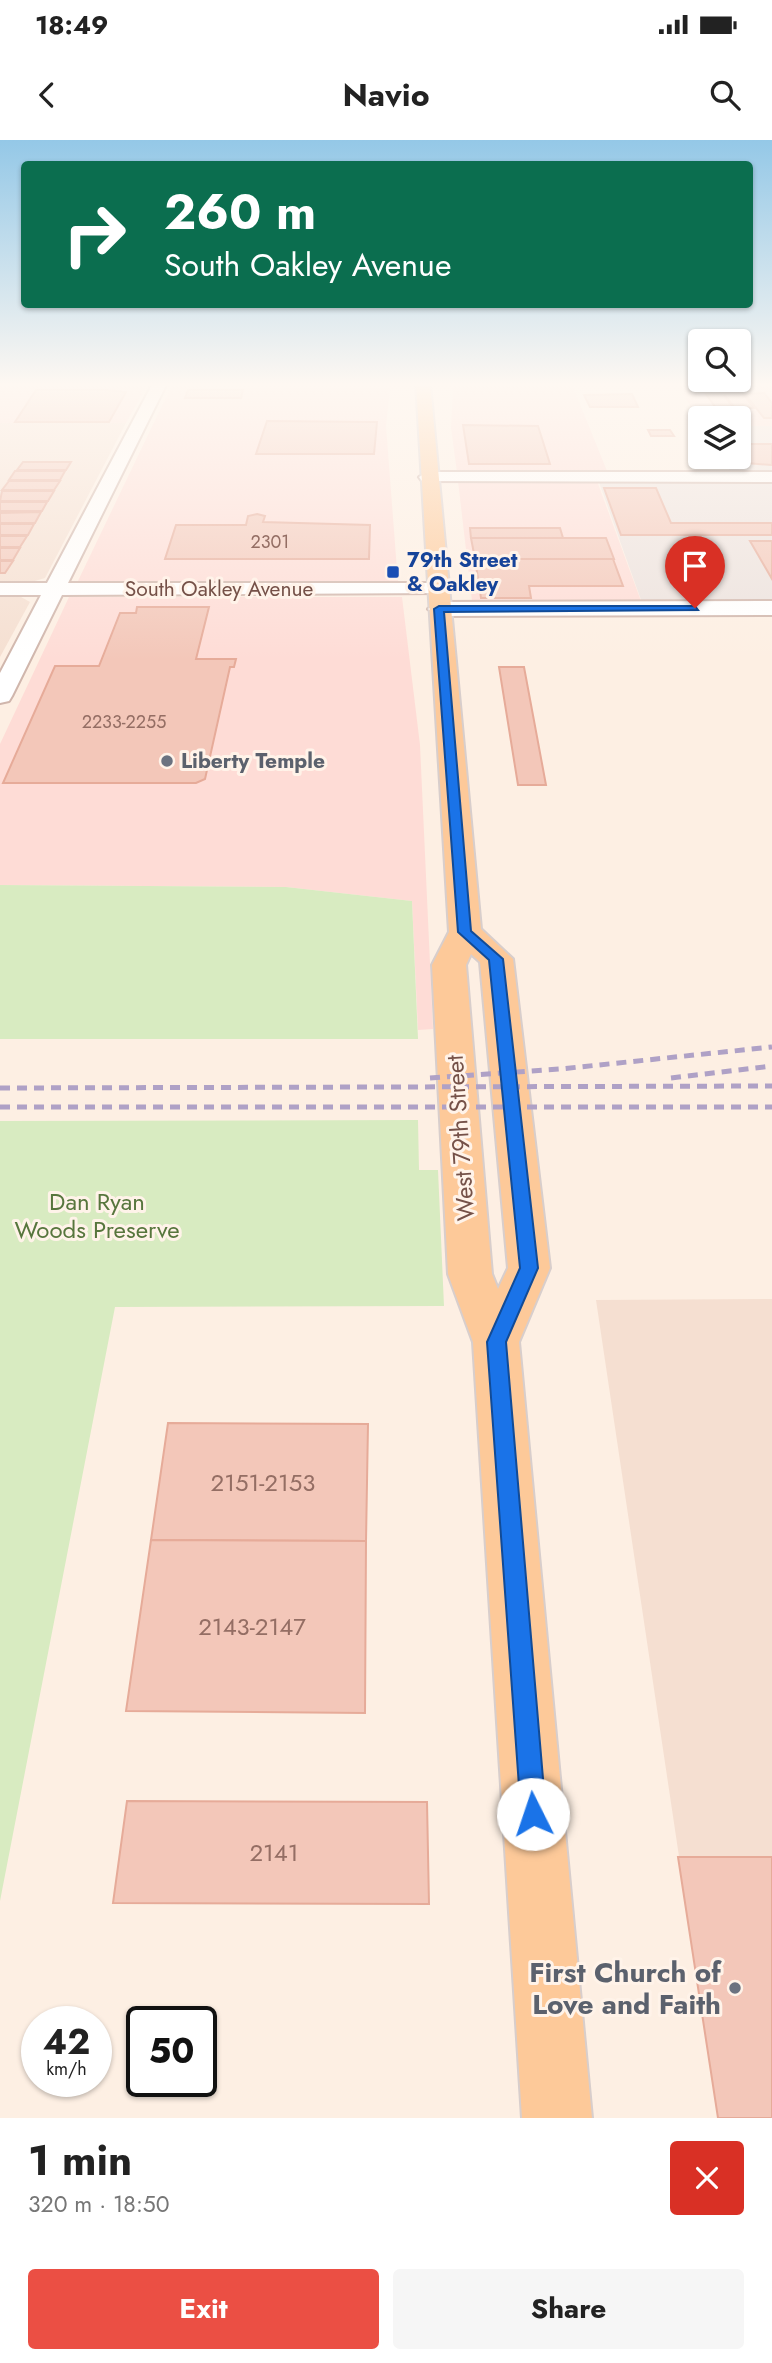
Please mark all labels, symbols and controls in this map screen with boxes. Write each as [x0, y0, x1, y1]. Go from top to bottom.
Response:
text: 18:49 [35, 6, 108, 44]
text: Navio [342, 72, 430, 118]
icon: back [28, 76, 66, 114]
icon: search [706, 76, 744, 114]
text: 260 m [164, 177, 316, 247]
icon: right [49, 189, 140, 280]
text: South Oakley Avenue [164, 242, 451, 288]
map controls [688, 329, 751, 469]
button: search [688, 329, 751, 392]
button: layers [688, 406, 751, 469]
house number: 2301 [251, 529, 289, 555]
pin [665, 536, 725, 608]
place label: 79th Street & Oakley [407, 545, 518, 599]
icon: arrive [676, 547, 714, 585]
marker: 79th Street & Oakley [385, 564, 401, 580]
street label: South Oakley Avenue [125, 574, 313, 604]
house number: 2233-2255 [82, 709, 166, 735]
place label: Liberty Temple [181, 746, 325, 776]
marker: Liberty Temple [159, 753, 175, 769]
street label: West 79th Street [437, 1054, 483, 1222]
park label: Dan Ryan Woods Preserve [14, 1184, 180, 1247]
house number: 2151-2153 [211, 1465, 315, 1500]
house number: 2143-2147 [198, 1609, 306, 1644]
position arrow [496, 1777, 570, 1851]
house number: 2141 [249, 1835, 299, 1870]
place label: First Church of Love and Faith [529, 1952, 722, 2025]
marker: First Church of Love and Faith [727, 1980, 743, 1996]
speed limit sign: 50 [126, 2006, 217, 2097]
text: 42 [43, 2017, 90, 2067]
text: km/h [46, 2056, 87, 2082]
text: 1 min [28, 2130, 132, 2191]
button: close [670, 2141, 744, 2215]
text: 320 m · 18:50 [28, 2187, 170, 2221]
button: Exit [28, 2269, 379, 2349]
button: Share [393, 2269, 744, 2349]

